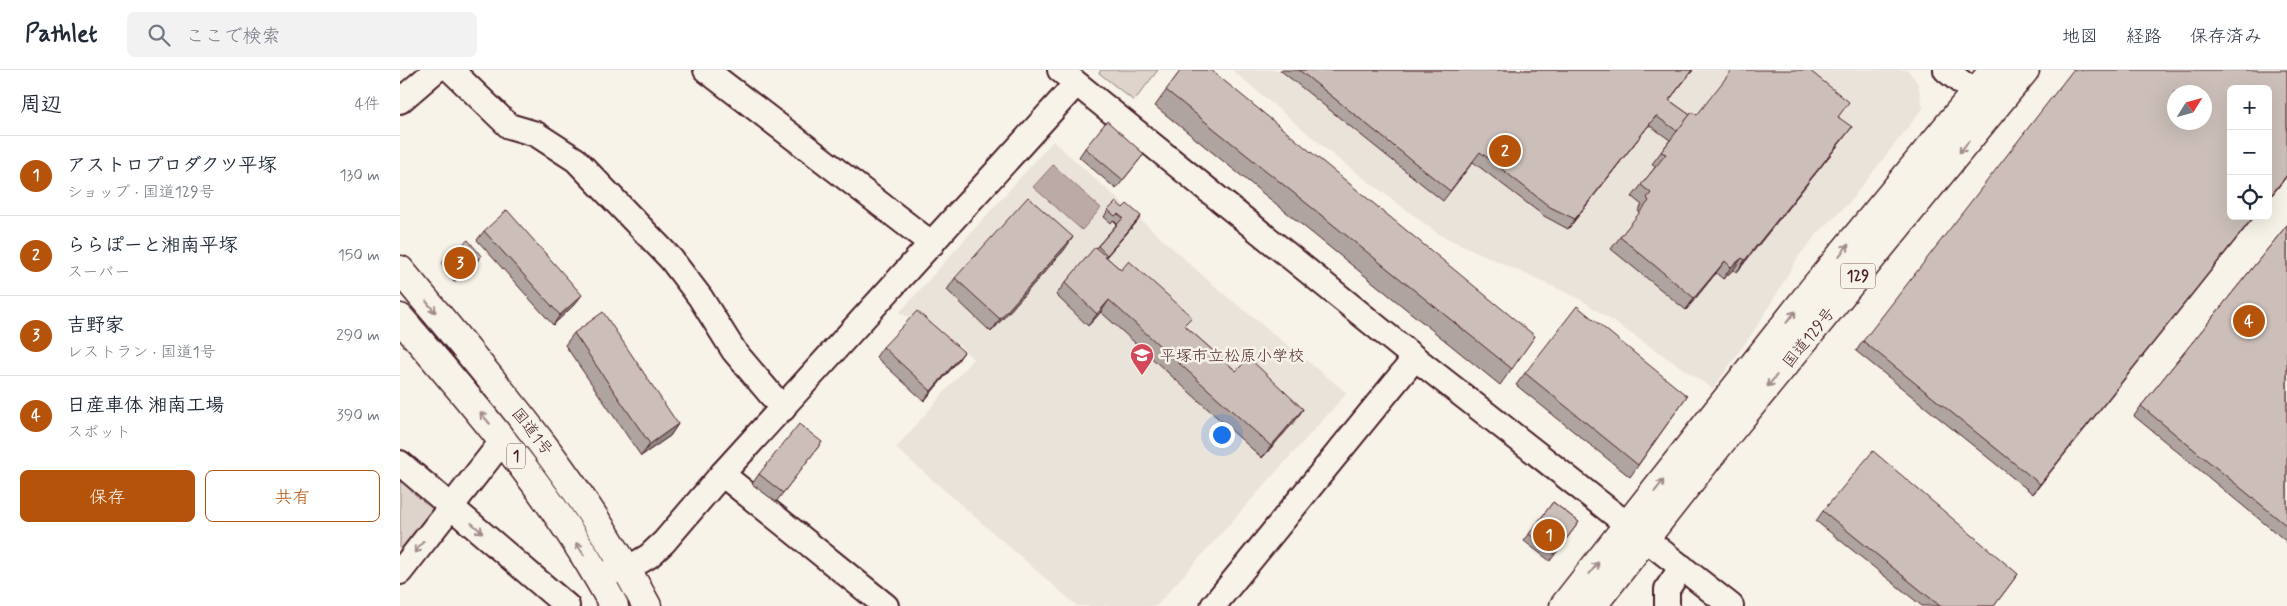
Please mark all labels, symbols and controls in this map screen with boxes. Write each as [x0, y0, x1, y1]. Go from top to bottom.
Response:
search box [127, 12, 477, 57]
text: Pathlet [25, 19, 97, 50]
icon: search [145, 21, 173, 49]
text: ここで検索 [185, 24, 280, 49]
text: 地図 [2062, 25, 2098, 49]
text: 経路 [2126, 25, 2162, 49]
text: 保存済み [2190, 25, 2262, 49]
north arrow [2167, 85, 2212, 130]
map controls [2227, 85, 2272, 220]
button: + [2227, 85, 2272, 130]
text: 周辺 [20, 91, 62, 119]
text: 4件 [355, 94, 380, 115]
button: − [2227, 130, 2272, 175]
pin: 2 [1489, 132, 1521, 170]
one-way arrow [1959, 140, 1970, 153]
text: アストロプロダクツ平塚 [67, 153, 276, 178]
text: 1 [32, 165, 40, 186]
text: 130 m [339, 165, 380, 186]
button: locate [2227, 175, 2272, 220]
text: ショップ · 国道129号 [67, 182, 215, 203]
text: ららぽーと湘南平塚 [67, 233, 238, 258]
pin: 3 [444, 244, 476, 282]
one-way arrow [1839, 244, 1850, 257]
text: 2 [32, 245, 40, 266]
text: 150 m [338, 245, 380, 266]
text: スーパー [67, 262, 130, 283]
road number: 129 [1840, 264, 1876, 288]
one-way arrow [426, 301, 437, 314]
pin: 4 [2233, 302, 2265, 340]
street label: 国道129号 [1778, 303, 1840, 373]
one-way arrow [1786, 311, 1797, 324]
text: 吉野家 [67, 313, 124, 338]
text: 3 [32, 325, 40, 346]
text: 290 m [336, 325, 380, 346]
text: レストラン · 国道1号 [67, 342, 216, 363]
school or university icon: 平塚市立松原小学校 [1129, 342, 1155, 376]
place label: 平塚市立松原小学校 [1160, 346, 1304, 367]
one-way arrow [1766, 374, 1778, 387]
text: 日産車体 湘南工場 [67, 393, 224, 418]
street label: 国道1号 [508, 403, 558, 459]
text: 4 [31, 405, 41, 426]
text: 390 m [337, 405, 380, 426]
one-way arrow [479, 411, 491, 424]
text: スポット [67, 422, 131, 443]
your location [1209, 422, 1235, 448]
road number: 1 [507, 444, 525, 468]
button: 保存 [20, 470, 195, 522]
button: 共有 [205, 470, 380, 522]
one-way arrow [1653, 480, 1664, 493]
pin: 1 [1533, 516, 1565, 554]
one-way arrow [470, 523, 483, 534]
one-way arrow [414, 540, 425, 553]
one-way arrow [575, 542, 586, 556]
one-way arrow [1589, 562, 1600, 575]

